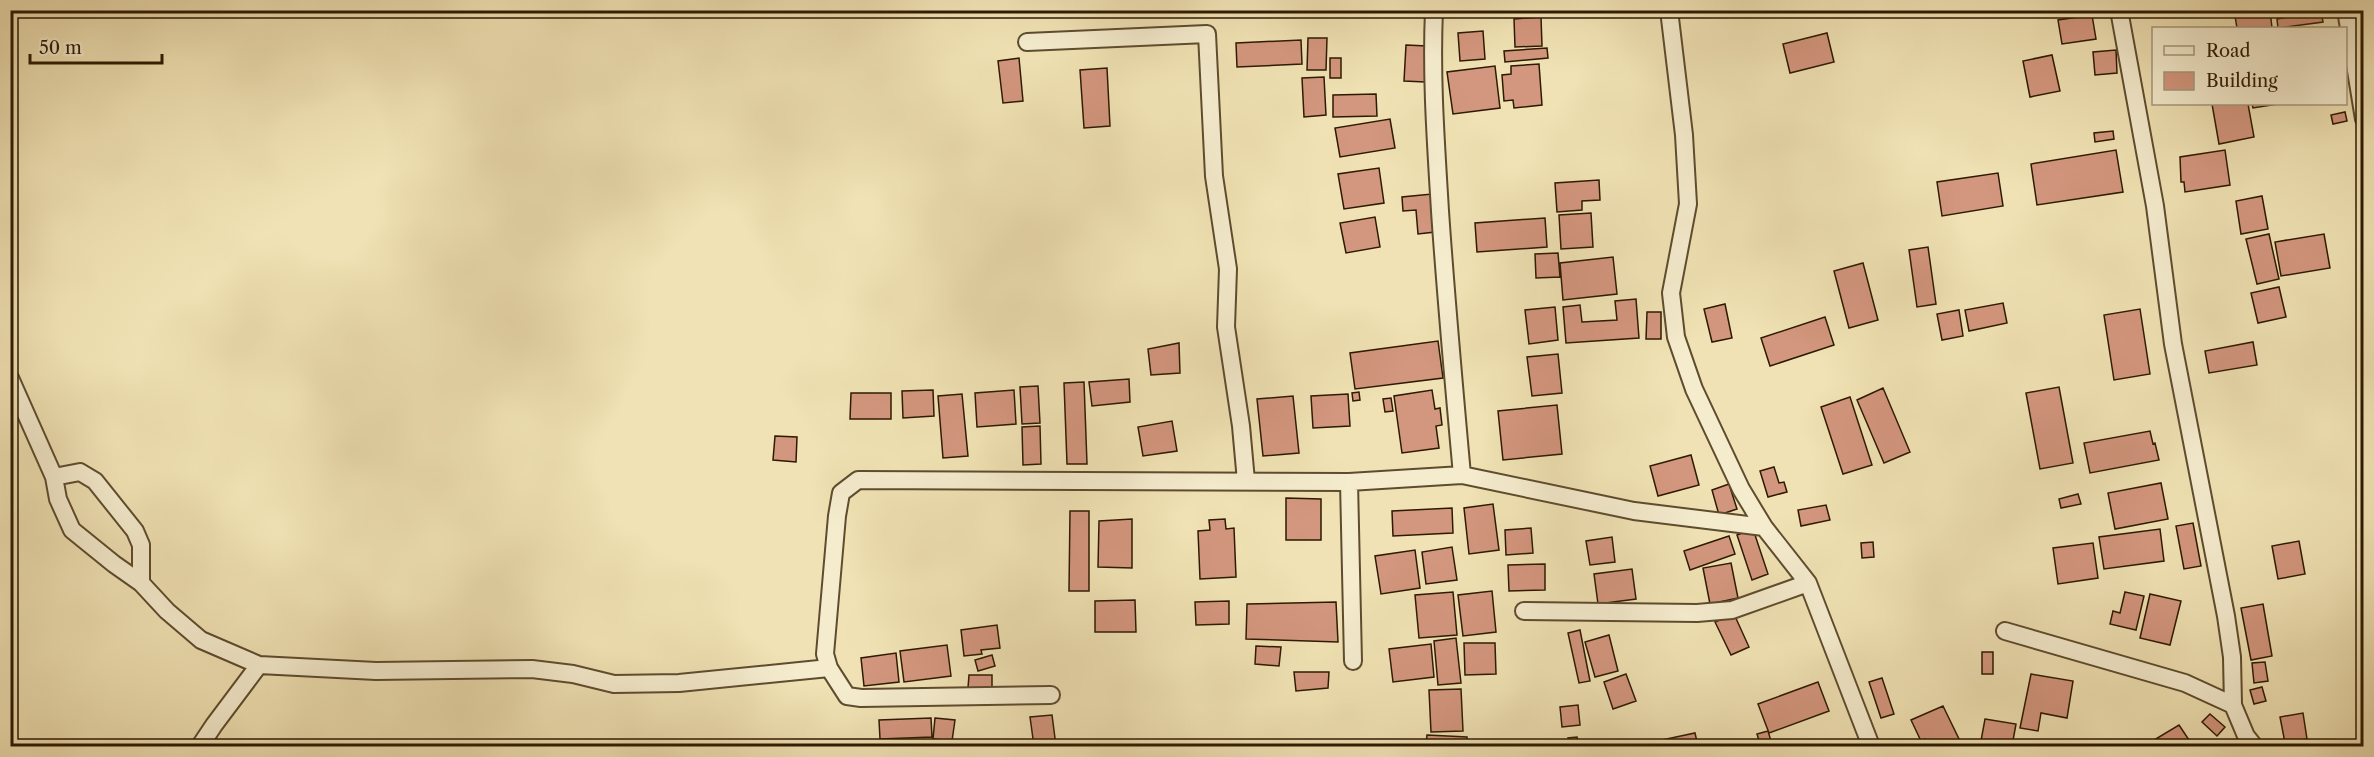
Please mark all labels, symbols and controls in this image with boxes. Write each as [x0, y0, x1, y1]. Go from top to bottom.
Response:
scale bar [30, 27, 162, 65]
legend [2152, 27, 2347, 105]
text: 50 m [39, 37, 82, 59]
text: Road [2206, 40, 2251, 62]
text: Building [2206, 70, 2278, 92]

